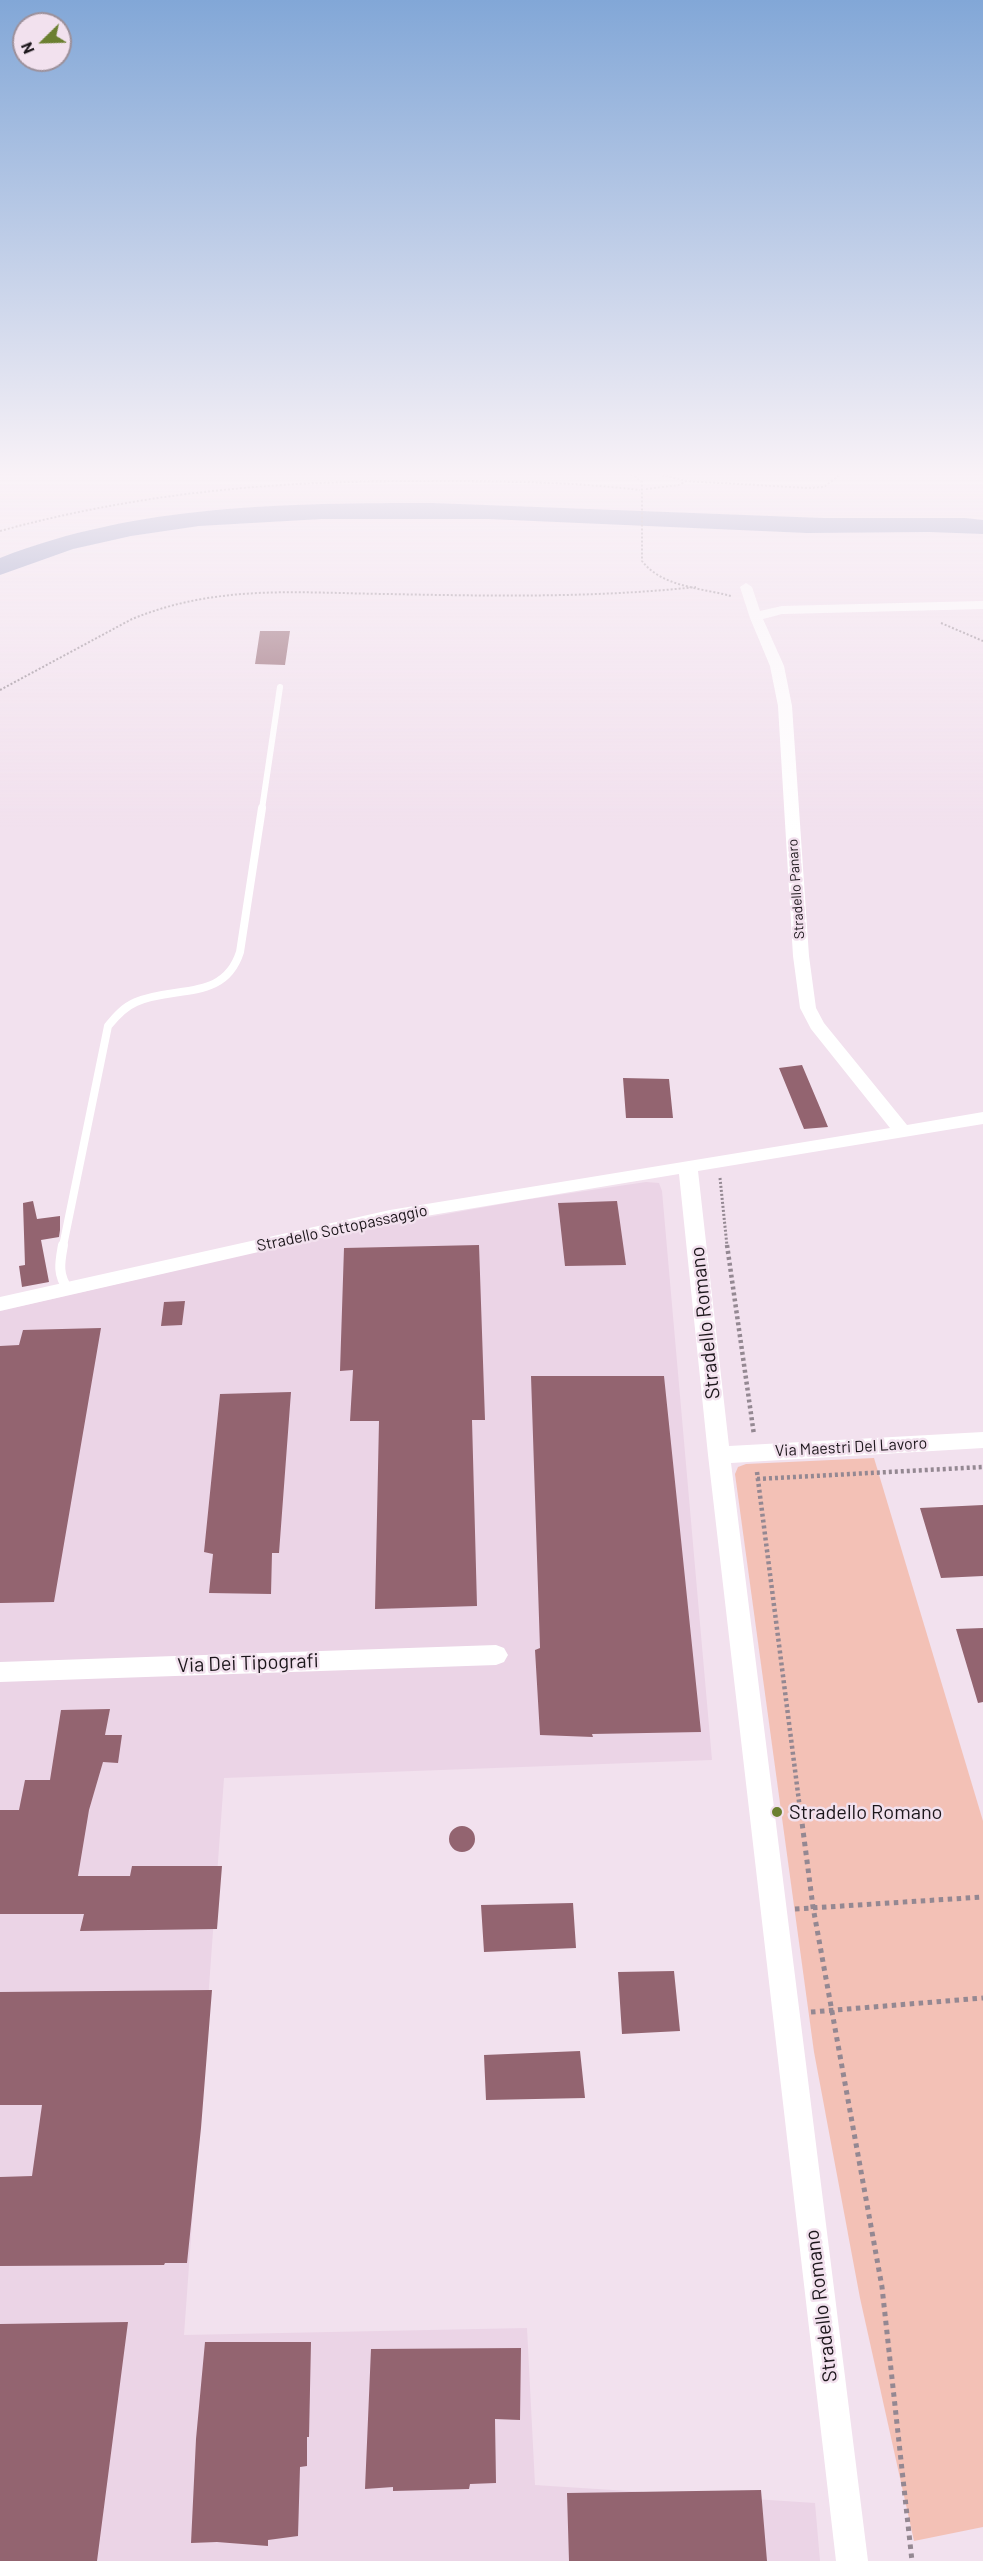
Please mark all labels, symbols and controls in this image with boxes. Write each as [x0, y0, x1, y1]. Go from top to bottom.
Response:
north arrow [12, 12, 72, 72]
text: N [16, 40, 38, 57]
street label: Stradello Panaro [784, 838, 808, 940]
street label: Stradello Sottopassaggio [255, 1201, 429, 1255]
street label: Stradello Romano [685, 1245, 725, 1401]
street label: Via Maestri Del Lavoro [774, 1433, 928, 1461]
street label: Via Dei Tipografi [177, 1649, 319, 1677]
place label: Stradello Romano [789, 1800, 942, 1824]
marker: Stradello Romano [770, 1805, 784, 1819]
street label: Stradello Romano [800, 2228, 842, 2384]

